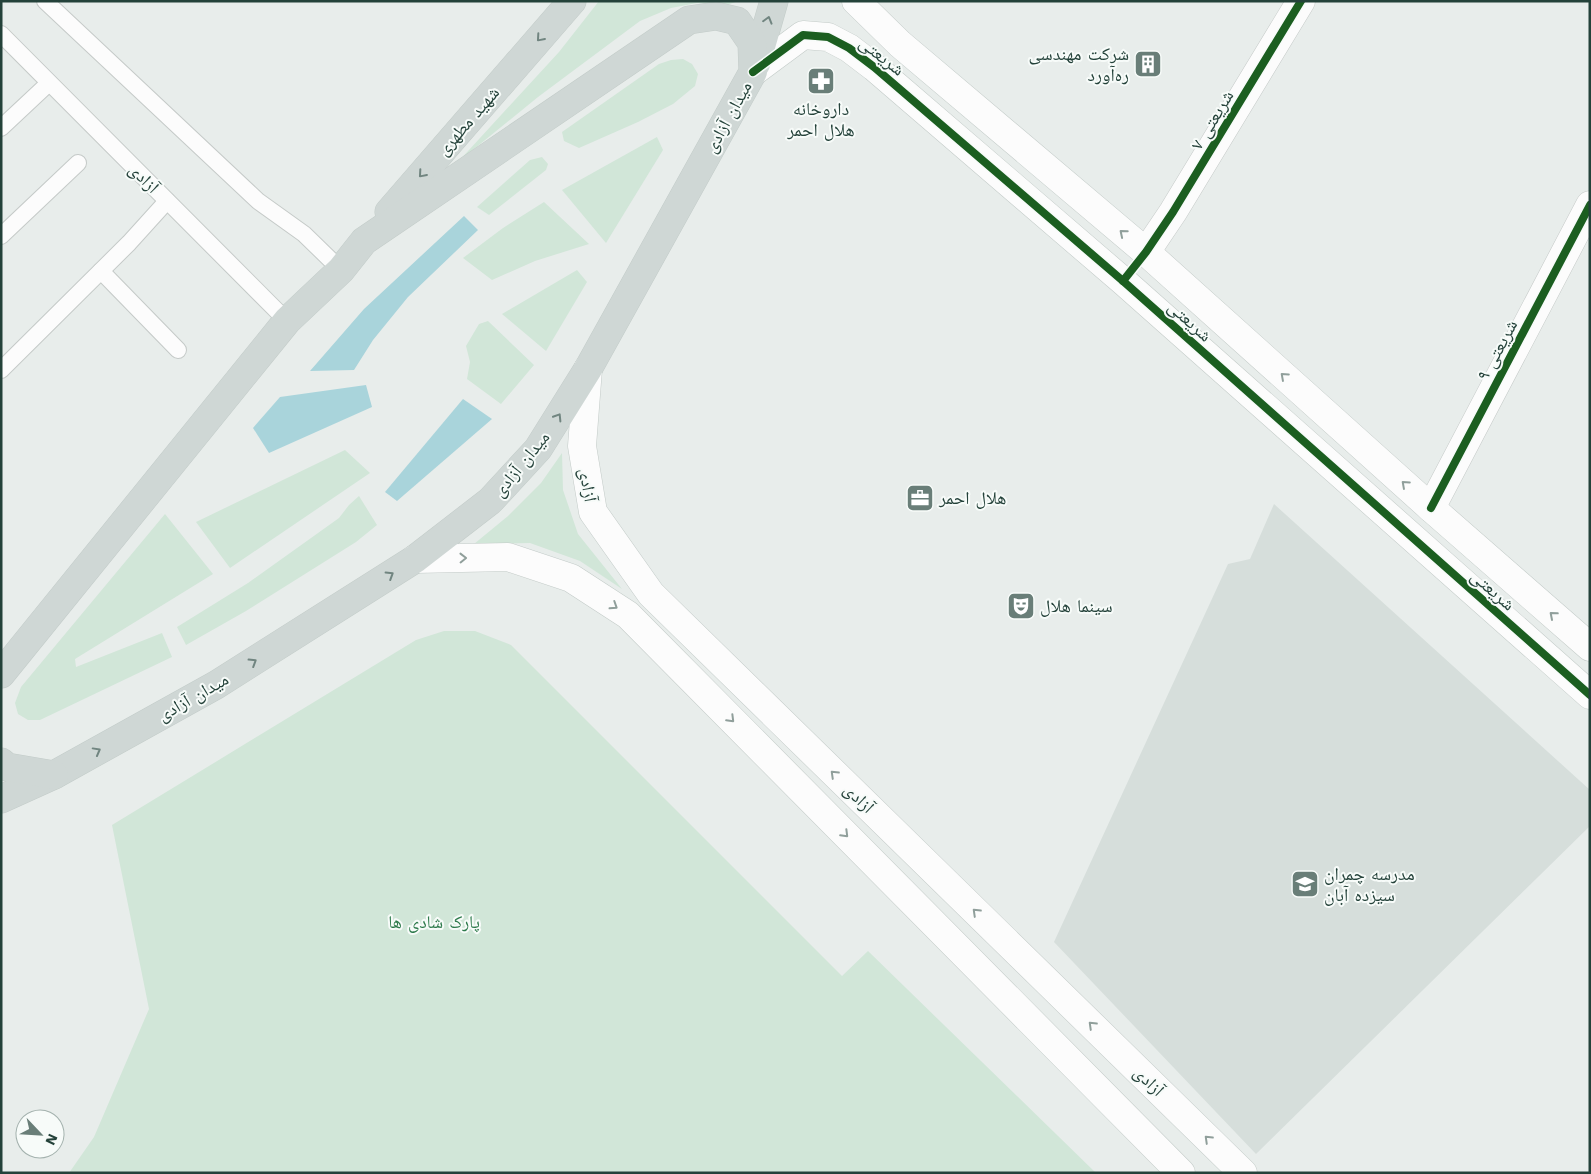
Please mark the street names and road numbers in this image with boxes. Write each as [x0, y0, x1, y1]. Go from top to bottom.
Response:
street label: شریعتی [855, 31, 909, 81]
street label: میدان آزادی [699, 77, 757, 157]
street label: شهید مطهری [432, 82, 504, 160]
street label: شریعتی ۷ [1186, 86, 1238, 154]
street label: آزادی [124, 158, 164, 198]
street label: شریعتی [1163, 296, 1217, 346]
street label: شریعتی ۹ [1472, 316, 1522, 384]
street label: میدان آزادی [488, 427, 554, 501]
street label: آزادی [574, 466, 602, 504]
street label: شریعتی [1466, 565, 1520, 615]
street label: میدان آزادی [154, 668, 232, 726]
street label: آزادی [839, 778, 879, 818]
street label: آزادی [1129, 1061, 1169, 1101]

